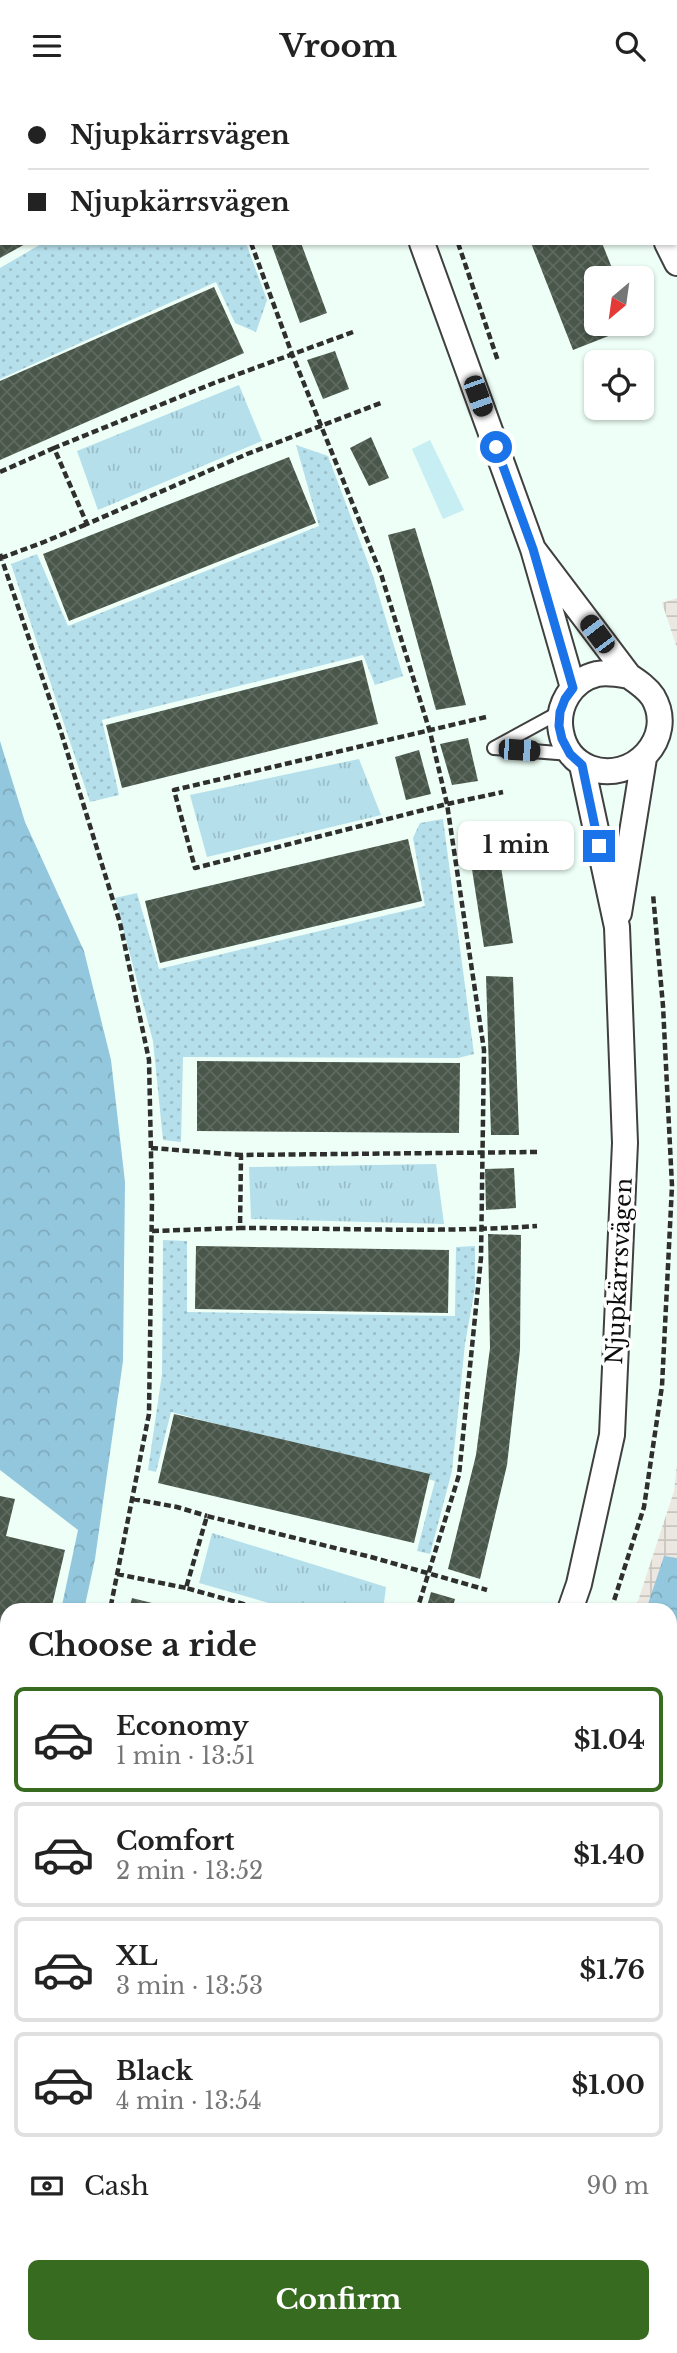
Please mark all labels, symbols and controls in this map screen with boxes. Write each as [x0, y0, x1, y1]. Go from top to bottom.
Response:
text: Vroom [280, 26, 397, 66]
icon: menu [28, 27, 66, 65]
icon: search [611, 27, 649, 65]
text: Njupkärrsvägen [70, 119, 290, 151]
text: Njupkärrsvägen [70, 186, 290, 218]
north arrow [584, 266, 654, 336]
map controls [584, 266, 654, 420]
button: locate [584, 350, 654, 420]
car [461, 373, 496, 419]
route start [480, 431, 512, 463]
car [576, 611, 619, 657]
car [498, 738, 541, 762]
callout: 1 min [459, 821, 574, 871]
route end [583, 830, 615, 862]
text: 1 min [483, 831, 549, 859]
street label: Njupkärrsvägen [600, 1177, 638, 1365]
text: Choose a ride [28, 1625, 257, 1665]
icon: car [32, 1708, 95, 1771]
text: Economy [116, 1710, 249, 1742]
text: $1.04 [574, 1724, 645, 1756]
text: 1 min · 13:51 [116, 1742, 255, 1770]
icon: car [32, 1823, 95, 1886]
text: Comfort [116, 1825, 234, 1857]
text: $1.40 [573, 1839, 645, 1871]
text: 2 min · 13:52 [116, 1857, 263, 1885]
icon: car [32, 1938, 95, 2001]
text: XL [116, 1940, 158, 1972]
text: $1.76 [580, 1954, 645, 1986]
text: 3 min · 13:53 [116, 1972, 263, 2000]
icon: car [32, 2053, 95, 2116]
text: Black [116, 2055, 193, 2087]
text: $1.00 [571, 2069, 645, 2101]
text: 4 min · 13:54 [116, 2087, 262, 2115]
icon: cash [28, 2167, 66, 2205]
text: Cash [84, 2170, 149, 2202]
text: 90 m [587, 2172, 649, 2200]
button: Confirm [28, 2260, 649, 2340]

